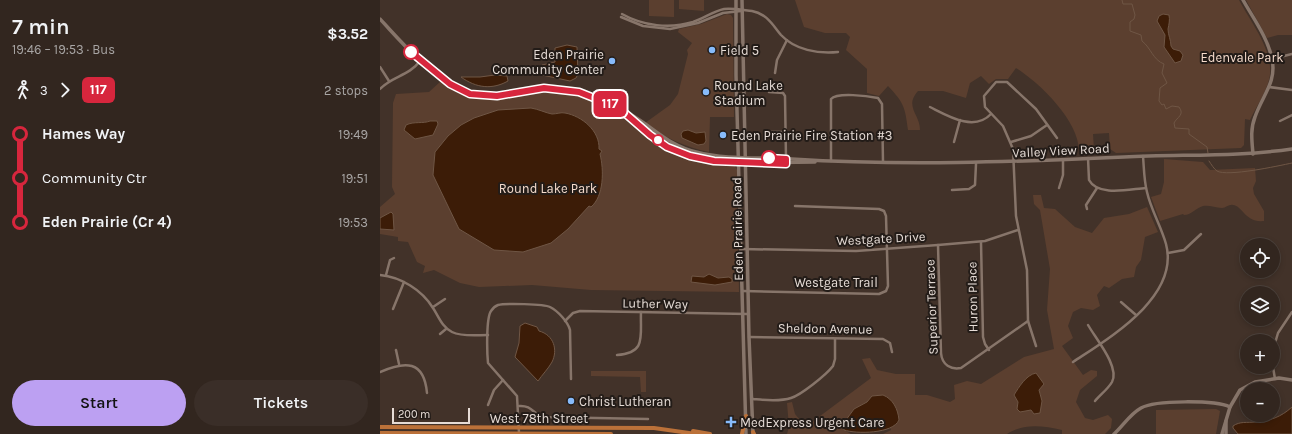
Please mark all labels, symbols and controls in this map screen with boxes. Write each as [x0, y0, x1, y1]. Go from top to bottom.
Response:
text: 7 min [12, 14, 70, 40]
text: $3.52 [327, 25, 368, 43]
text: 19:46 – 19:53 · Bus [12, 42, 115, 57]
place label: Field 5 [720, 43, 759, 58]
unlabelled marker [403, 44, 419, 60]
marker: Field 5 [707, 45, 717, 55]
place label: Eden Prairie Community Center [492, 47, 604, 77]
park label: Edenvale Park [1201, 50, 1284, 65]
marker: Eden Prairie Community Center [607, 56, 617, 66]
place label: Round Lake Stadium [714, 78, 783, 108]
icon: walk [12, 79, 34, 101]
icon: forward [54, 79, 76, 101]
text: 117 [90, 81, 107, 98]
text: 3 [40, 83, 48, 98]
text: 2 stops [324, 83, 368, 98]
marker: Round Lake Stadium [701, 87, 711, 97]
line badge: 117 [587, 91, 633, 117]
text: 117 [602, 95, 618, 112]
text: Hames Way [42, 125, 125, 143]
text: 19:49 [338, 127, 368, 142]
place label: Eden Prairie Fire Station #3 [731, 128, 893, 143]
marker: Eden Prairie Fire Station #3 [718, 130, 728, 140]
unlabelled marker [652, 134, 664, 146]
street label: Valley View Road [1012, 140, 1110, 161]
unlabelled marker [761, 150, 777, 166]
text: Community Ctr [42, 169, 147, 187]
text: 19:51 [342, 171, 368, 186]
street label: Eden Prairie Road [729, 177, 746, 281]
park label: Round Lake Park [499, 181, 597, 196]
text: Eden Prairie (Cr 4) [42, 213, 172, 231]
text: 19:53 [338, 215, 368, 230]
street label: Westgate Drive [836, 229, 926, 248]
map controls [1240, 238, 1280, 422]
button: locate [1240, 238, 1280, 278]
street label: Superior Terrace [922, 259, 941, 355]
street label: Huron Place [964, 261, 981, 332]
street label: Westgate Trail [794, 275, 878, 290]
button: layers [1240, 286, 1280, 326]
street label: Luther Way [622, 295, 688, 312]
street label: Sheldon Avenue [778, 320, 873, 337]
button: + [1240, 334, 1280, 374]
button: Start [12, 380, 186, 426]
button: Tickets [194, 380, 368, 426]
button: − [1240, 382, 1280, 422]
place label: Christ Lutheran [579, 394, 671, 409]
marker: Christ Lutheran [566, 396, 576, 406]
scale bar [392, 406, 470, 425]
text: 200 m [398, 408, 430, 421]
street label: West 78th Street [490, 411, 588, 426]
place label: MedExpress Urgent Care [740, 415, 885, 430]
marker: MedExpress Urgent Care [725, 416, 737, 428]

